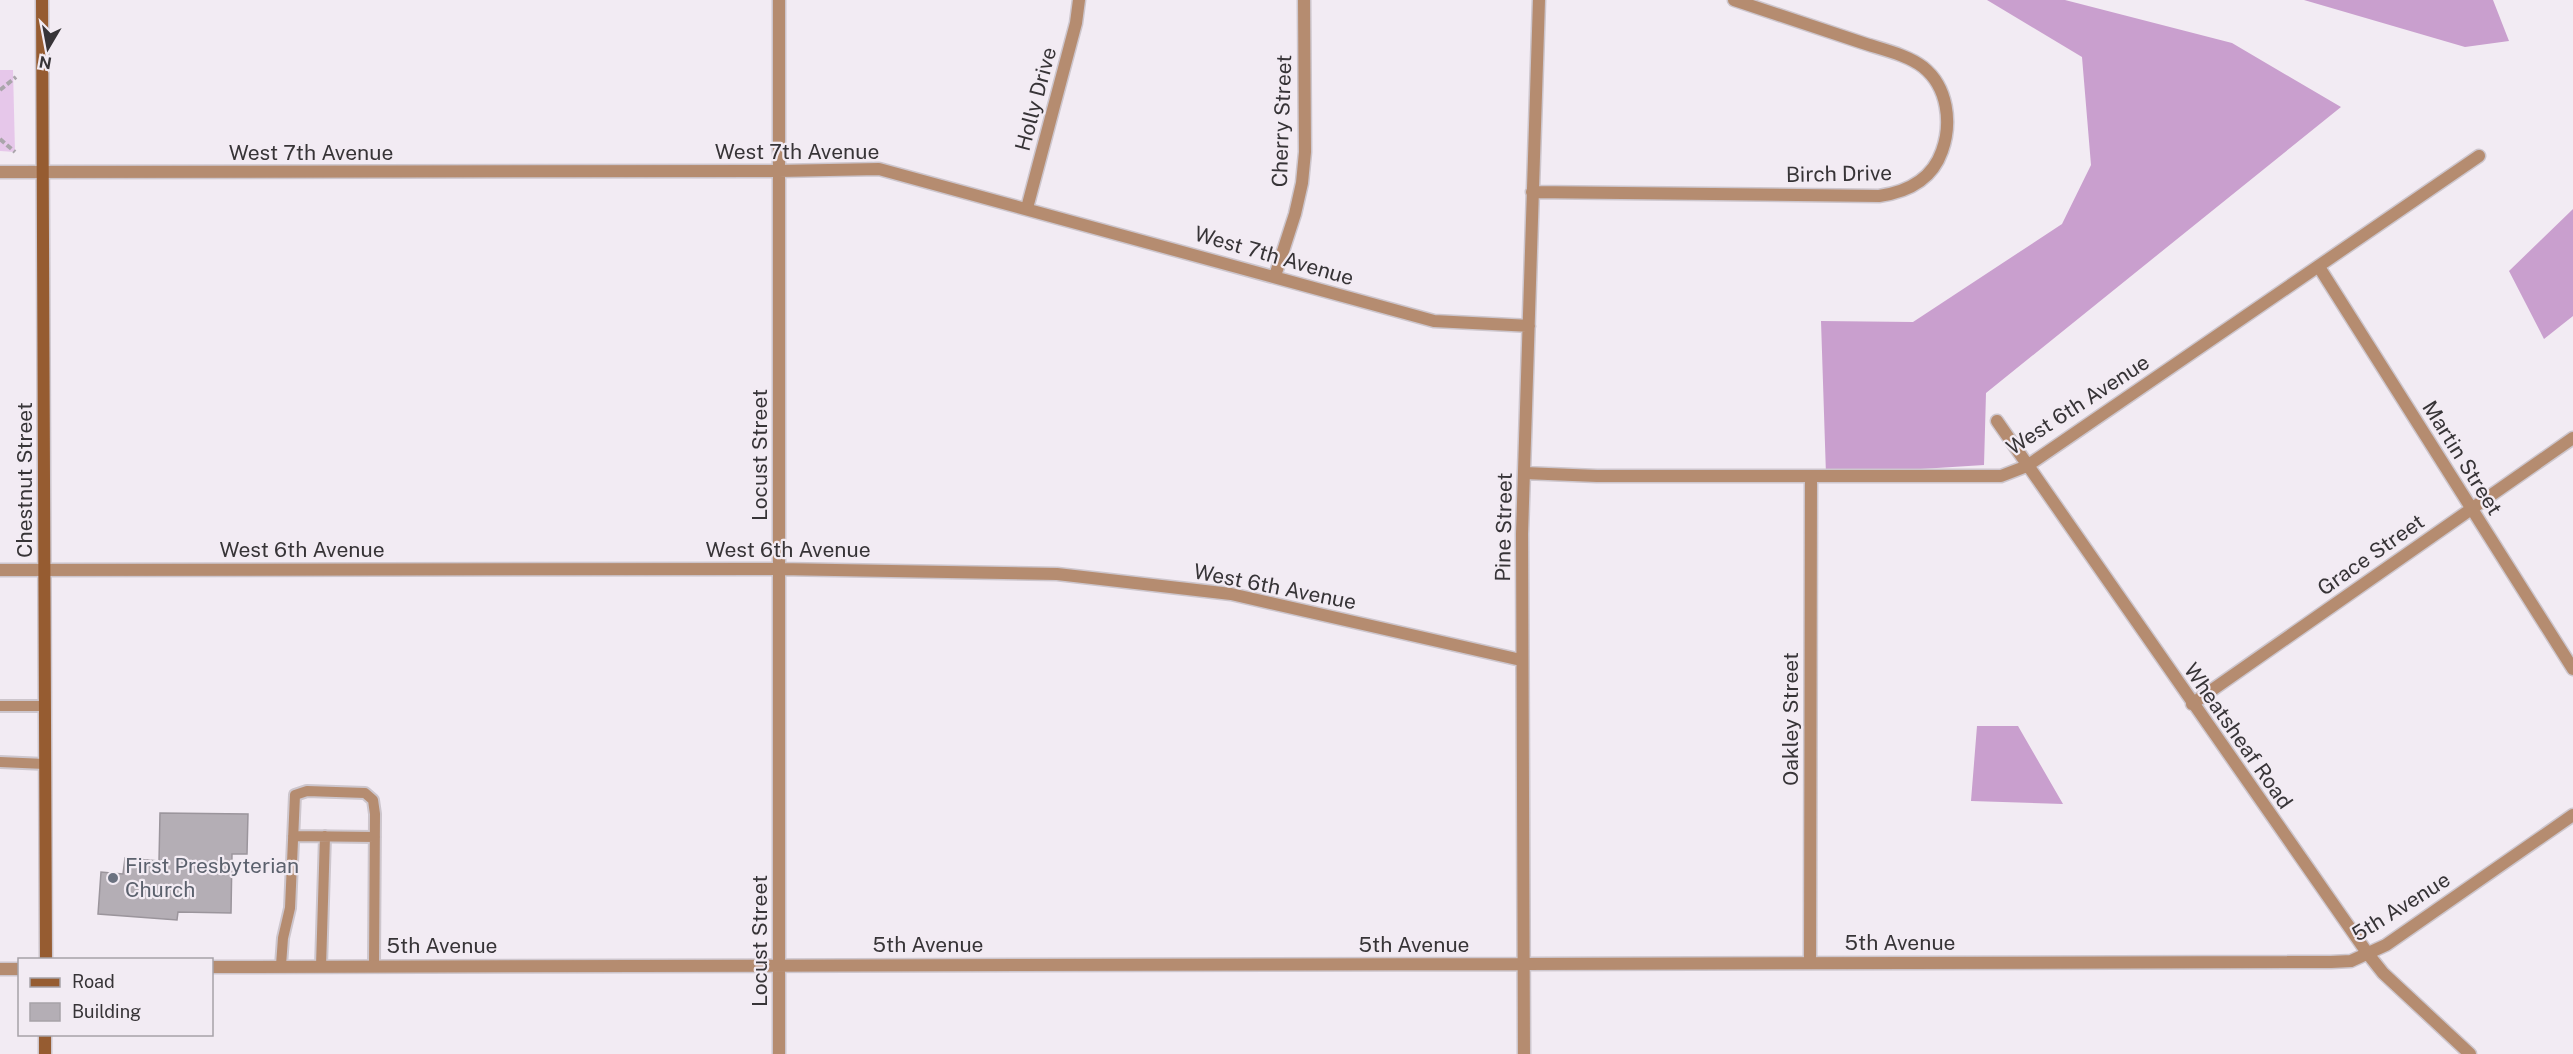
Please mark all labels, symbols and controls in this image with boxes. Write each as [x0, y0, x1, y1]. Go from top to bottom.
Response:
north arrow [18, 18, 78, 78]
street label: Holly Drive [1010, 44, 1061, 153]
text: N [38, 52, 53, 73]
street label: Cherry Street [1267, 54, 1296, 188]
street label: West 7th Avenue [715, 139, 879, 164]
street label: West 7th Avenue [229, 140, 393, 165]
street label: Birch Drive [1786, 160, 1892, 187]
street label: West 7th Avenue [1192, 221, 1357, 290]
street label: West 6th Avenue [2002, 349, 2154, 460]
street label: Locust Street [747, 389, 772, 521]
street label: Martin Street [2417, 396, 2507, 520]
street label: Chestnut Street [12, 402, 37, 558]
street label: Pine Street [1490, 472, 1517, 582]
street label: Grace Street [2313, 509, 2429, 601]
street label: West 6th Avenue [219, 537, 385, 562]
street label: West 6th Avenue [705, 537, 871, 562]
street label: West 6th Avenue [1192, 558, 1359, 615]
street label: Oakley Street [1778, 652, 1803, 786]
street label: Wheatsheaf Road [2179, 658, 2298, 813]
place label: First Presbyterian Church [125, 853, 299, 902]
street label: 5th Avenue [2347, 867, 2454, 947]
marker: First Presbyterian Church [106, 871, 120, 885]
street label: Locust Street [747, 875, 772, 1007]
street label: 5th Avenue [1845, 930, 1955, 955]
street label: 5th Avenue [873, 932, 983, 957]
street label: 5th Avenue [1359, 932, 1469, 957]
street label: 5th Avenue [387, 933, 497, 958]
legend [18, 958, 213, 1036]
text: Road [72, 971, 115, 992]
text: Building [72, 1001, 141, 1022]

